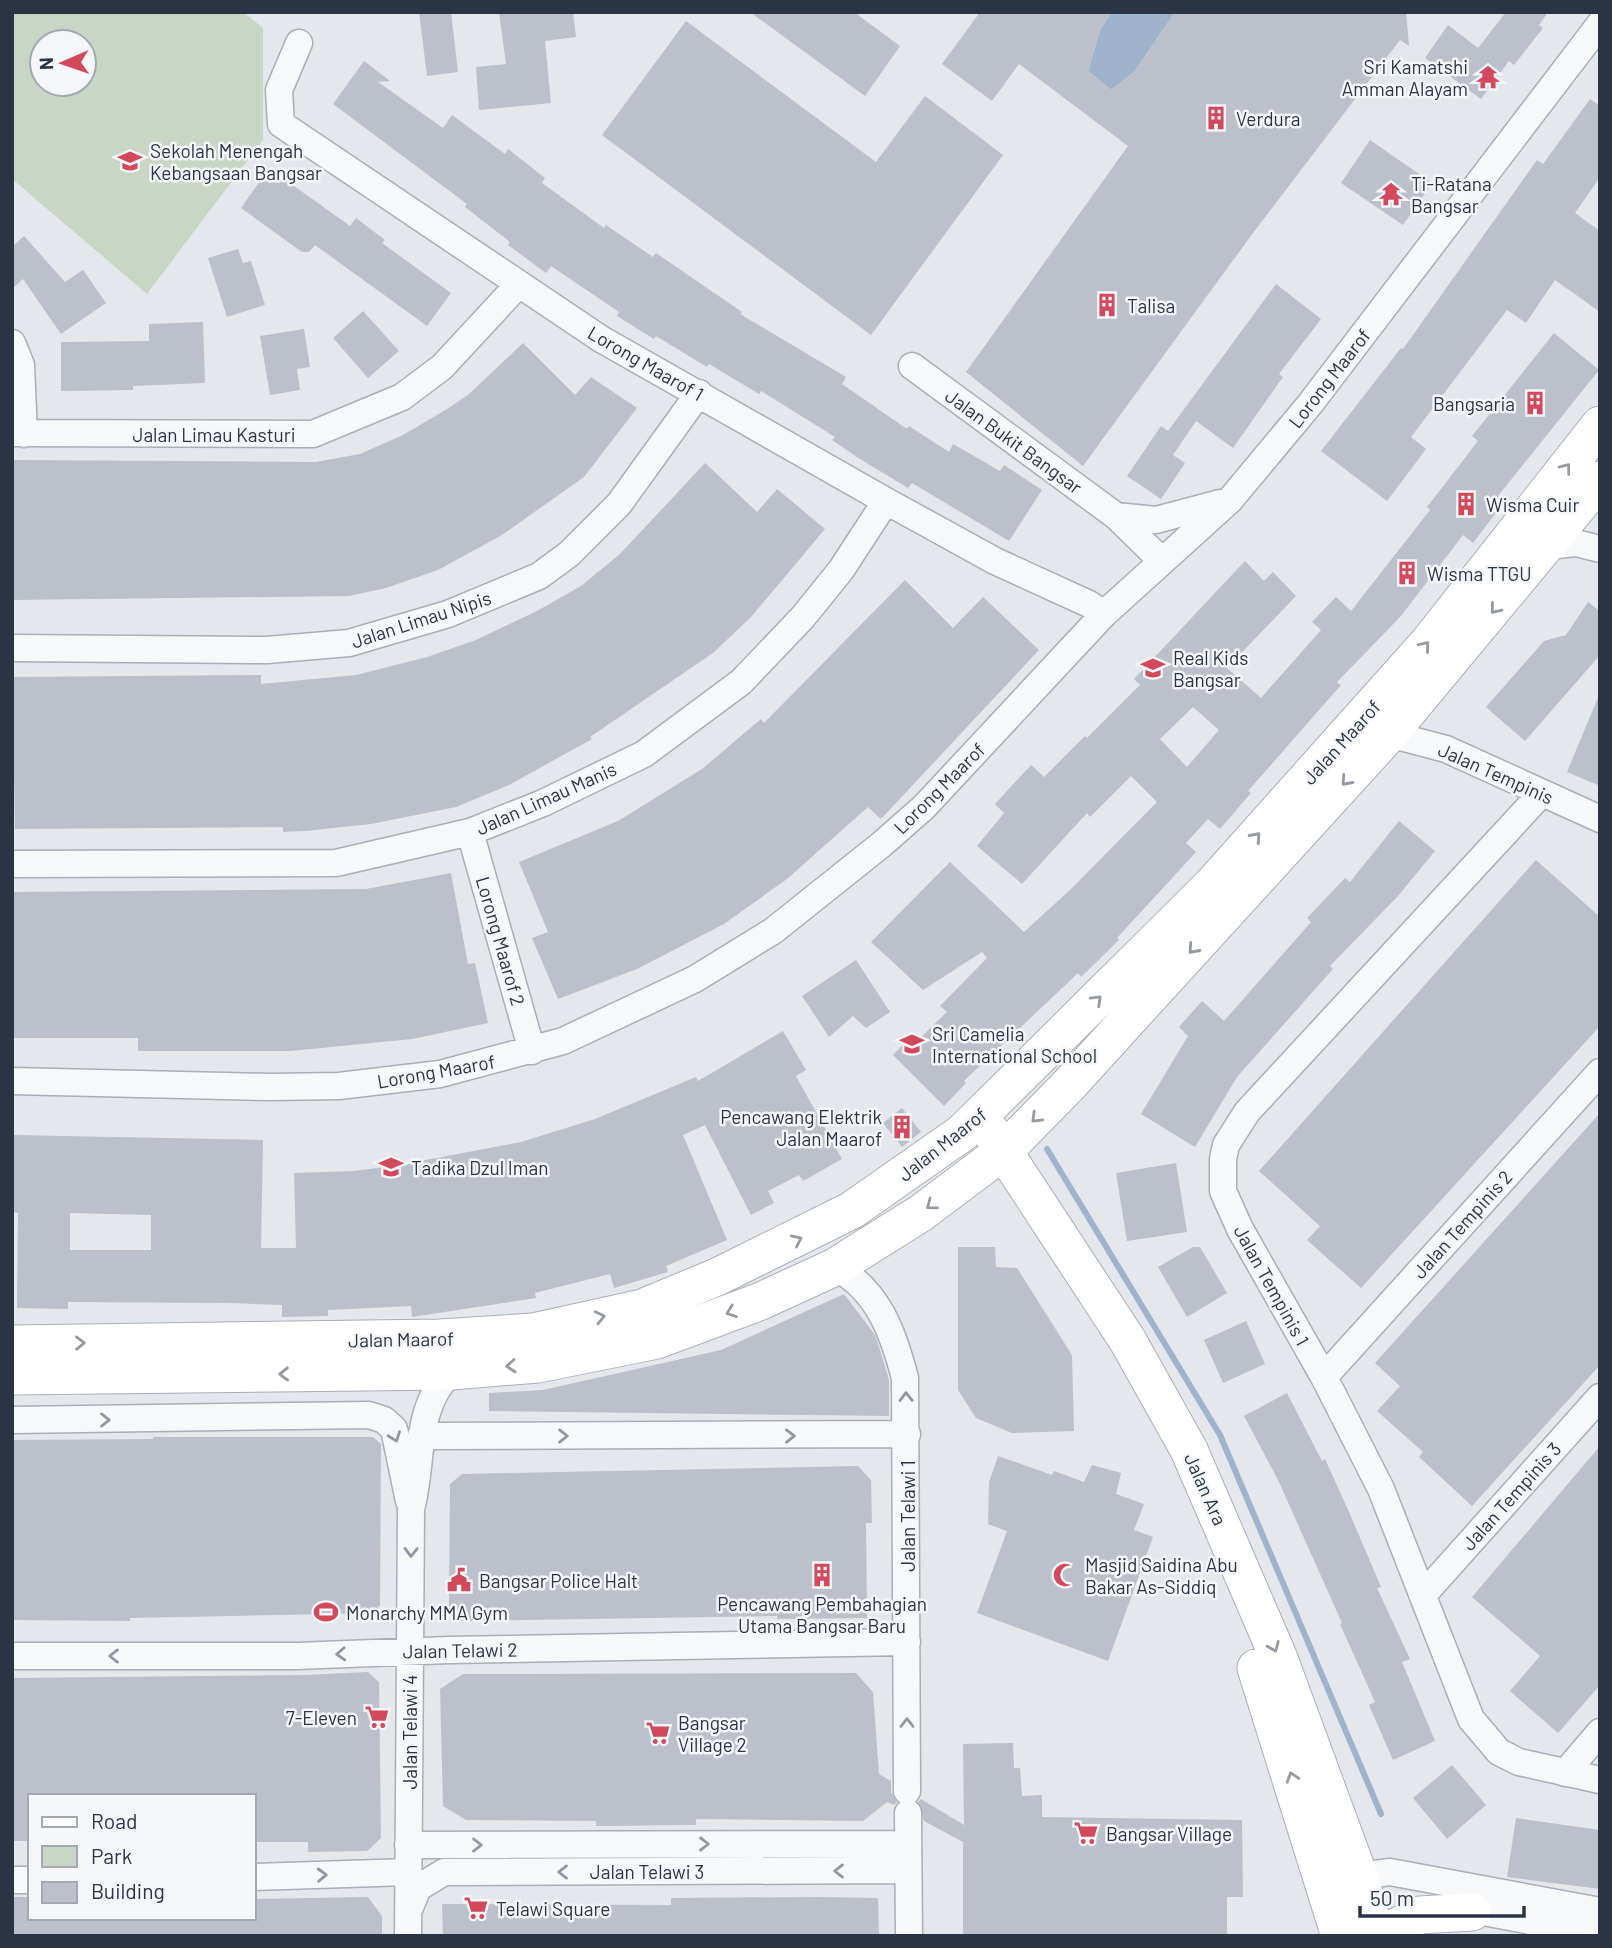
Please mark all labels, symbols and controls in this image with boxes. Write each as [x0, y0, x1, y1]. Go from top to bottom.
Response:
north arrow [28, 28, 98, 98]
place label: Sri Kamatshi Amman Alayam [1342, 55, 1468, 100]
text: N [34, 57, 57, 70]
temple icon: Sri Kamatshi Amman Alayam [1474, 63, 1502, 91]
building icon: Verdura [1202, 104, 1230, 132]
place label: Verdura [1236, 107, 1300, 130]
place label: Sekolah Menengah Kebangsaan Bangsar [150, 139, 322, 184]
school or university icon: Sekolah Menengah Kebangsaan Bangsar [116, 147, 144, 175]
place label: Ti-Ratana Bangsar [1411, 172, 1492, 217]
temple icon: Ti-Ratana Bangsar [1377, 180, 1405, 208]
building icon: Talisa [1093, 291, 1121, 319]
place label: Talisa [1127, 294, 1175, 317]
street label: Lorong Maarof 1 [584, 321, 708, 405]
street label: Lorong Maarof [1283, 324, 1375, 432]
street label: Jalan Bukit Bangsar [941, 384, 1087, 498]
building icon: Bangsaria [1521, 389, 1549, 417]
place label: Bangsaria [1433, 392, 1515, 415]
street label: Jalan Limau Kasturi [132, 423, 296, 446]
one-way arrow [1558, 463, 1571, 475]
building icon: Wisma Cuir [1452, 490, 1480, 518]
place label: Wisma Cuir [1486, 493, 1579, 516]
building icon: Wisma TTGU [1393, 559, 1421, 587]
place label: Wisma TTGU [1427, 562, 1532, 585]
street label: Jalan Limau Nipis [348, 586, 494, 652]
one-way arrow [1491, 602, 1504, 614]
one-way arrow [1417, 641, 1429, 654]
place label: Real Kids Bangsar [1173, 646, 1248, 691]
school or university icon: Real Kids Bangsar [1139, 654, 1167, 682]
street label: Jalan Maarof [1297, 695, 1385, 789]
street label: Jalan Tempinis [1435, 737, 1557, 809]
street label: Lorong Maarof [889, 738, 989, 838]
street label: Jalan Limau Manis [472, 757, 620, 839]
one-way arrow [1342, 773, 1354, 786]
one-way arrow [1247, 832, 1260, 845]
street label: Lorong Maarof 2 [472, 874, 530, 1008]
one-way arrow [1189, 941, 1201, 954]
one-way arrow [1089, 996, 1102, 1009]
place label: Sri Camelia International School [932, 1022, 1097, 1067]
school or university icon: Sri Camelia International School [898, 1030, 926, 1058]
street label: Lorong Maarof [375, 1049, 497, 1093]
street label: Jalan Maarof [893, 1102, 991, 1186]
place label: Pencawang Elektrik Jalan Maarof [720, 1105, 882, 1150]
one-way arrow [1032, 1110, 1045, 1123]
building icon: Pencawang Elektrik Jalan Maarof [888, 1113, 916, 1141]
school or university icon: Tadika Dzul Iman [377, 1153, 405, 1181]
place label: Tadika Dzul Iman [411, 1156, 548, 1179]
street label: Jalan Tempinis 2 [1407, 1165, 1517, 1283]
one-way arrow [927, 1197, 939, 1210]
street label: Jalan Tempinis 1 [1229, 1221, 1315, 1349]
one-way arrow [790, 1234, 802, 1248]
one-way arrow [726, 1304, 738, 1318]
one-way arrow [594, 1311, 606, 1326]
street label: Jalan Maarof [348, 1327, 454, 1351]
one-way arrow [76, 1335, 86, 1351]
one-way arrow [506, 1358, 517, 1373]
one-way arrow [278, 1366, 289, 1382]
one-way arrow [898, 1391, 914, 1402]
one-way arrow [100, 1412, 111, 1428]
one-way arrow [558, 1428, 569, 1444]
one-way arrow [785, 1428, 796, 1443]
one-way arrow [387, 1430, 401, 1443]
street label: Jalan Tempinis 3 [1457, 1437, 1565, 1555]
street label: Jalan Ara [1180, 1449, 1232, 1529]
street label: Jalan Telawi 1 [896, 1460, 919, 1572]
one-way arrow [403, 1547, 418, 1558]
place label: Masjid Saidina Abu Bakar As-Siddiq [1085, 1553, 1238, 1598]
building icon: Pencawang Pembahagian Utama Bangsar Baru [808, 1561, 836, 1589]
mosque icon: Masjid Saidina Abu Bakar As-Siddiq [1051, 1561, 1079, 1589]
public building icon: Bangsar Police Halt [445, 1566, 473, 1594]
place label: Bangsar Police Halt [479, 1569, 638, 1592]
place label: Pencawang Pembahagian Utama Bangsar Baru [717, 1592, 927, 1637]
sports icon: Monarchy MMA Gym [312, 1598, 340, 1626]
place label: Monarchy MMA Gym [346, 1601, 508, 1624]
street label: Jalan Telawi 2 [402, 1637, 518, 1663]
one-way arrow [1266, 1640, 1280, 1653]
one-way arrow [335, 1647, 346, 1662]
one-way arrow [108, 1648, 118, 1664]
street label: Jalan Telawi 4 [398, 1674, 421, 1790]
supermarket icon: 7-Eleven [363, 1703, 391, 1731]
place label: 7-Eleven [286, 1706, 357, 1729]
place label: Bangsar Village 2 [678, 1711, 747, 1756]
one-way arrow [899, 1717, 915, 1727]
supermarket icon: Bangsar Village 2 [644, 1719, 672, 1747]
one-way arrow [1286, 1771, 1300, 1783]
legend [28, 1794, 256, 1920]
text: Road [91, 1808, 137, 1833]
supermarket icon: Bangsar Village [1072, 1819, 1100, 1847]
place label: Bangsar Village [1106, 1822, 1232, 1845]
one-way arrow [699, 1836, 710, 1852]
one-way arrow [472, 1837, 482, 1853]
text: Park [91, 1843, 132, 1868]
street label: Jalan Telawi 3 [590, 1860, 704, 1883]
one-way arrow [833, 1863, 844, 1879]
one-way arrow [557, 1864, 568, 1879]
one-way arrow [317, 1867, 328, 1882]
scale bar [1360, 1874, 1524, 1918]
text: Building [91, 1878, 165, 1903]
text: 50 m [1370, 1885, 1414, 1910]
supermarket icon: Telawi Square [462, 1894, 490, 1922]
place label: Telawi Square [496, 1897, 610, 1920]

